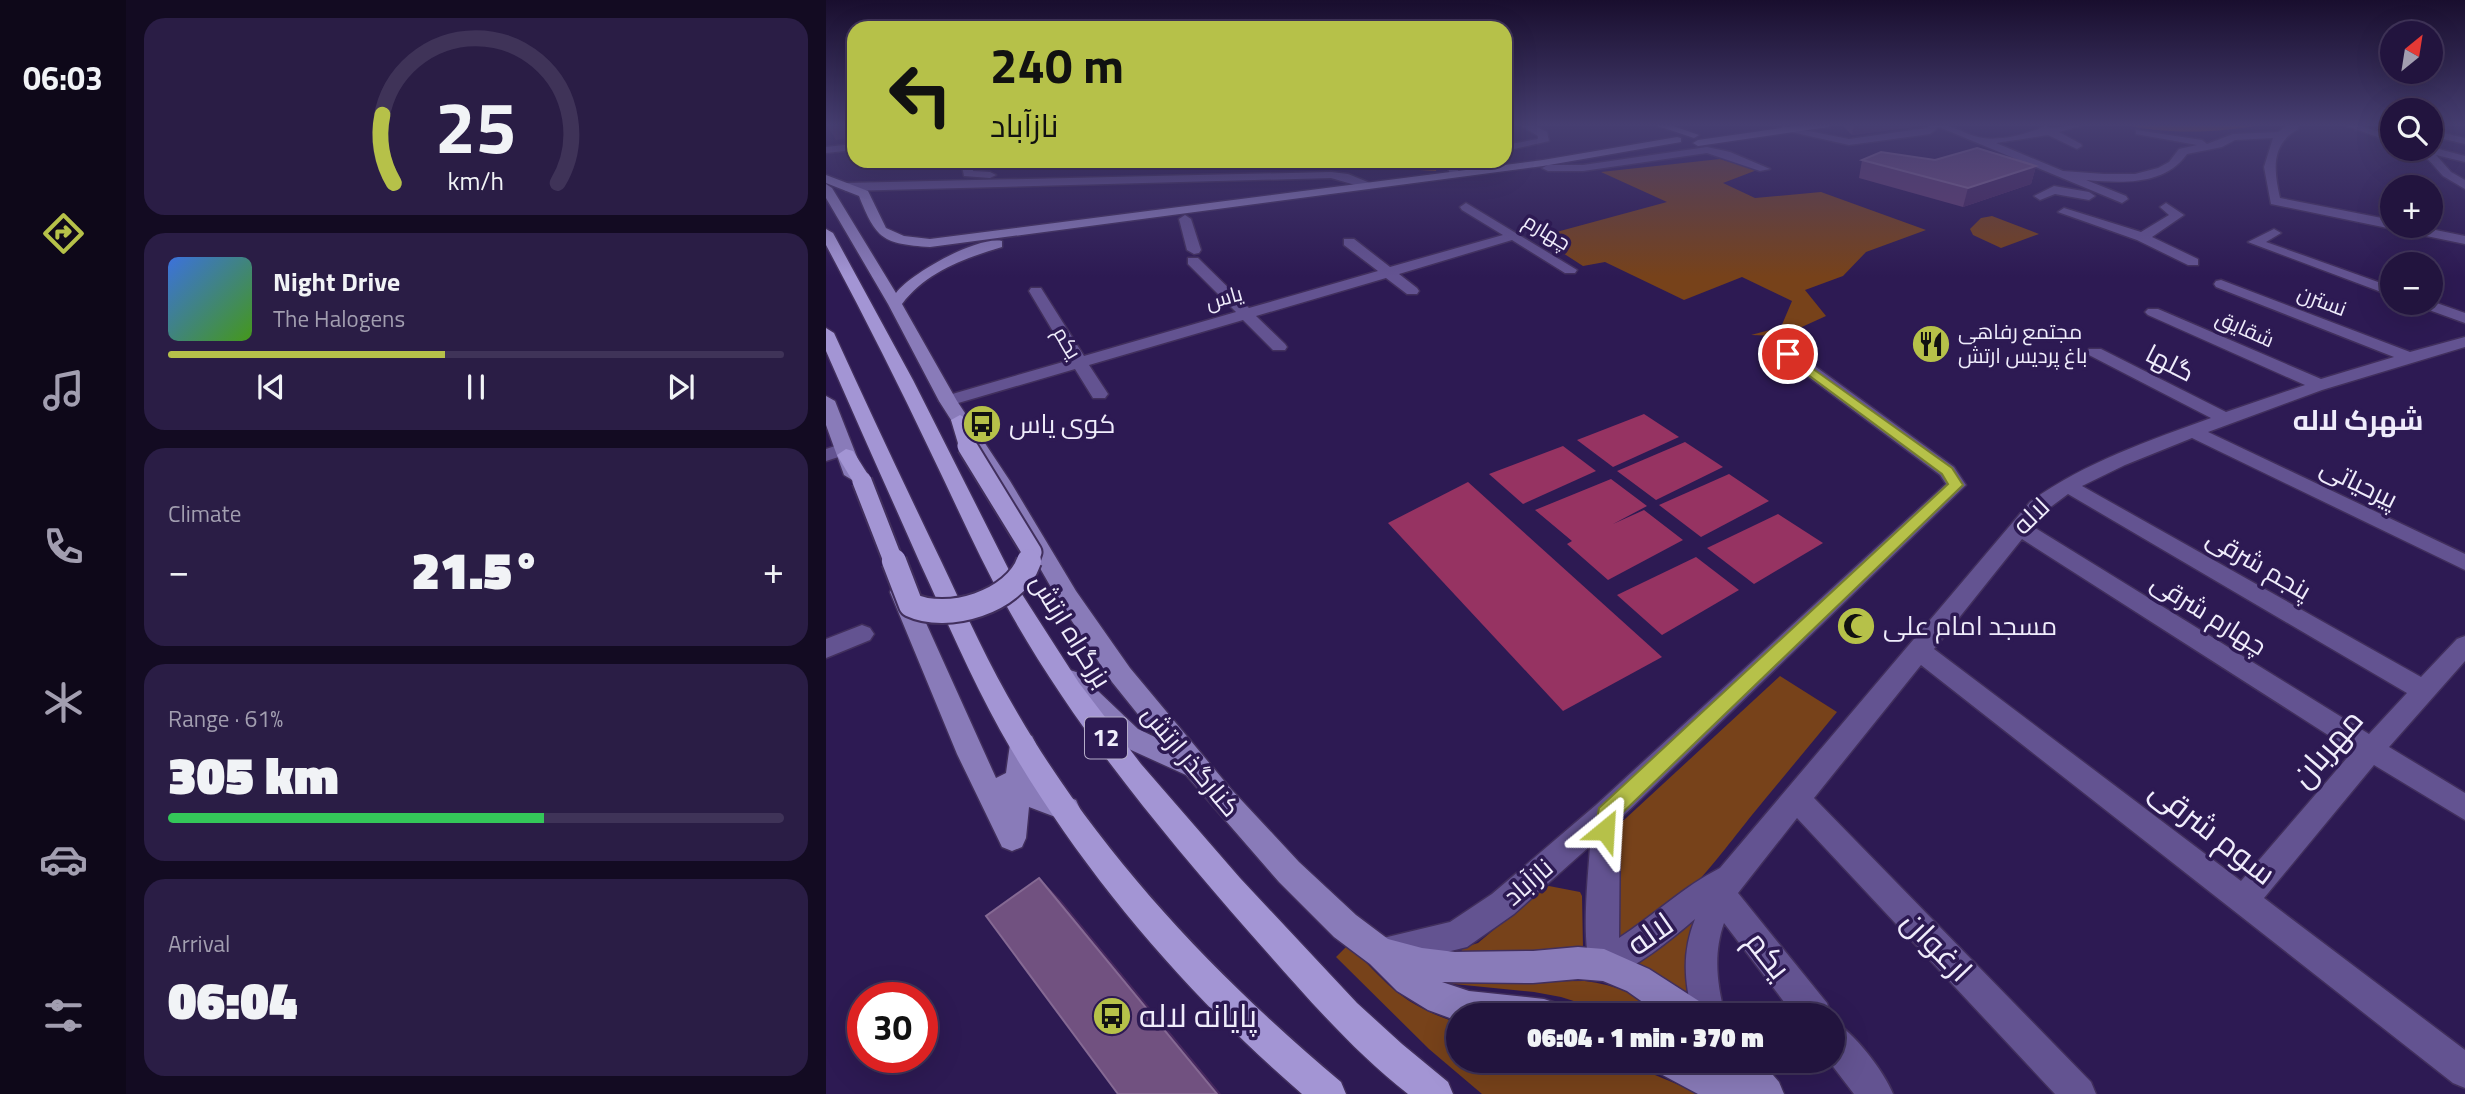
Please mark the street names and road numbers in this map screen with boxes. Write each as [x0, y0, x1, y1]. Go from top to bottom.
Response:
street label: چهارم [1518, 204, 1577, 258]
street label: یاس [1201, 276, 1246, 318]
street label: نسترن [2293, 276, 2351, 324]
street label: شقایق [2211, 301, 2280, 355]
street label: یکم [1046, 320, 1090, 365]
street label: گلها [2139, 334, 2202, 391]
street label: پیرحیاتی [2314, 447, 2405, 518]
street label: لاله [2003, 488, 2058, 543]
street label: پنجم شرقی [2199, 518, 2319, 609]
street label: چهارم شرقی [2144, 562, 2275, 665]
street label: بزرگراه ارتش [1021, 566, 1122, 695]
street label: کنارگذر ارتش [1133, 696, 1250, 825]
street label: مهربان [2278, 697, 2374, 797]
road number: 12 [1085, 718, 1127, 758]
street label: سوم شرقی [2140, 766, 2287, 896]
street label: نازآباد [1494, 849, 1561, 915]
street label: ارغوان [1891, 898, 1984, 992]
street label: لاله [1616, 900, 1683, 967]
street label: یکم [1734, 920, 1804, 989]

